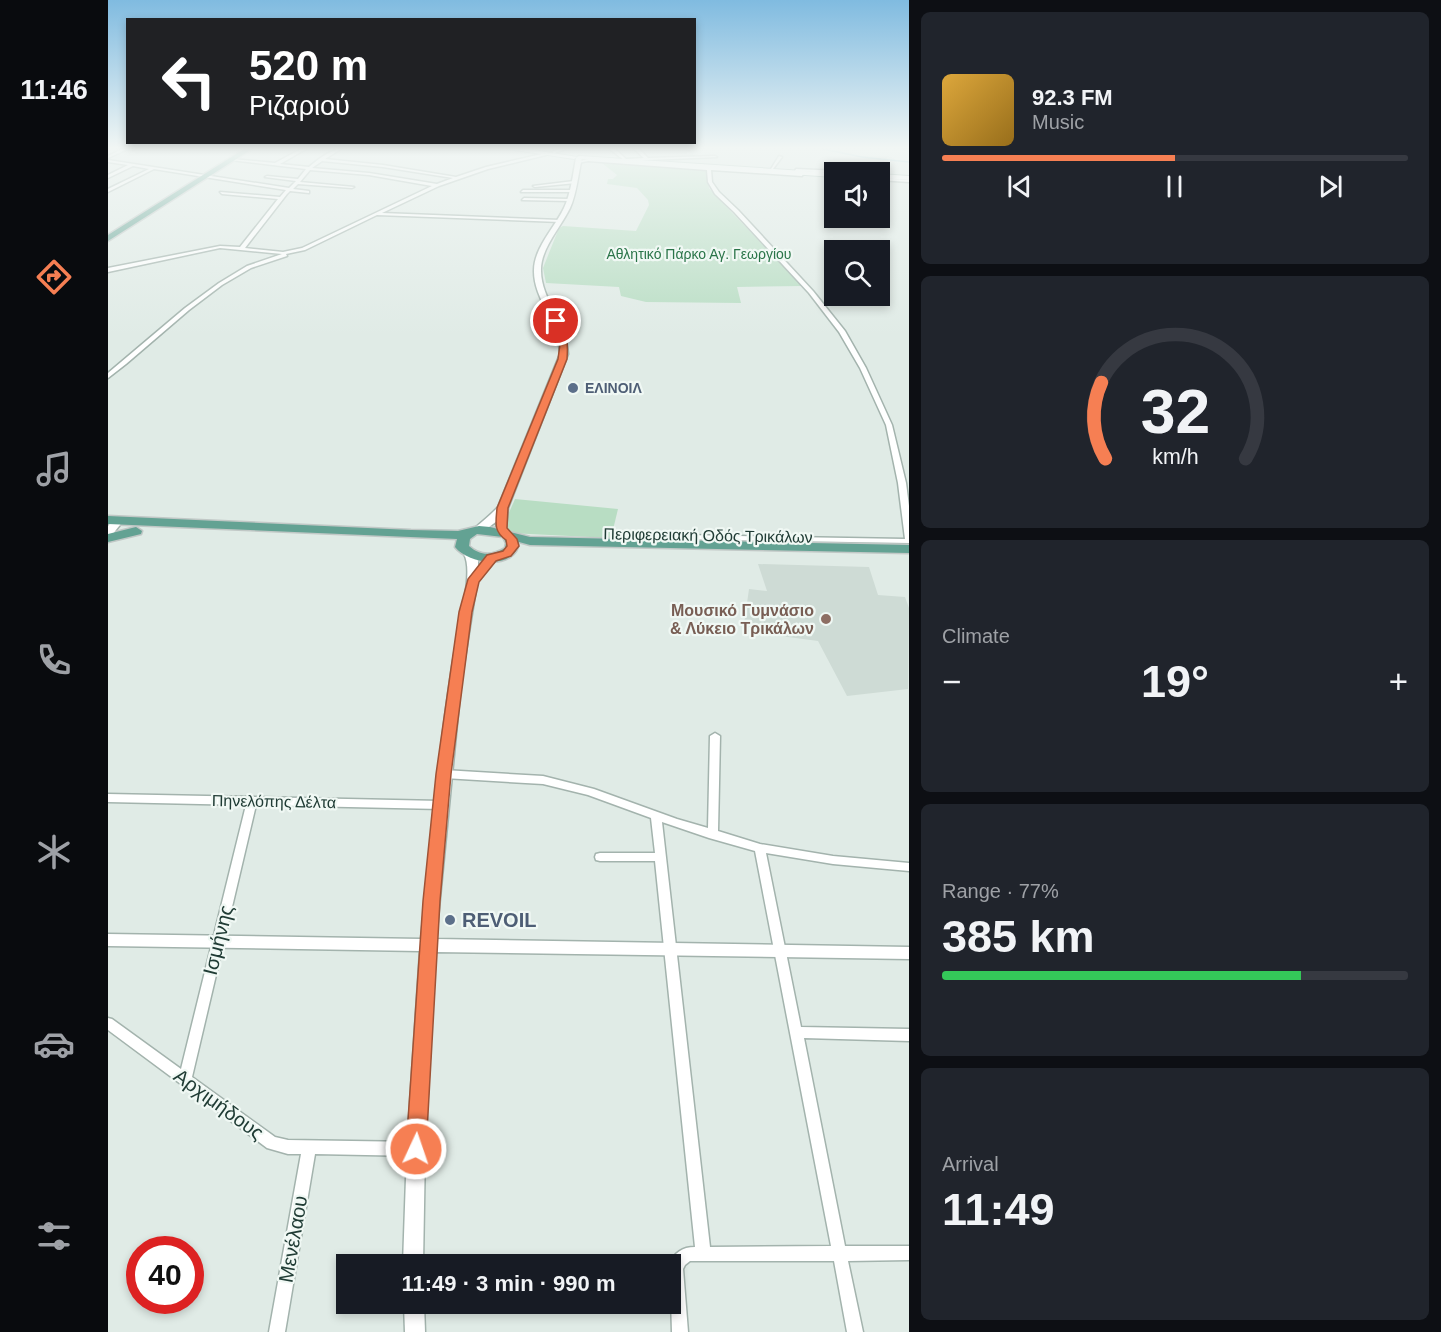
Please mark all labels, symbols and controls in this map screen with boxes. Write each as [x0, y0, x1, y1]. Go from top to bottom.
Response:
icon: left [150, 42, 228, 120]
text: 520 m [249, 42, 368, 89]
text: 11:46 [20, 75, 88, 105]
text: 92.3 FM [1032, 85, 1113, 110]
text: Ριζαριού [249, 91, 350, 121]
text: Music [1032, 111, 1084, 133]
map controls [824, 162, 890, 306]
button: sound [824, 162, 890, 228]
icon: previous [1003, 170, 1036, 203]
icon: pause [1158, 170, 1191, 203]
icon: next [1314, 170, 1347, 203]
button: search [824, 240, 890, 306]
park label: Αθλητικό Πάρκο Αγ. Γεωργίου [607, 246, 791, 262]
icon: directions [33, 256, 75, 298]
pin [530, 295, 581, 346]
icon: arrive [539, 304, 572, 337]
text: 32 [1140, 377, 1210, 446]
place label: ΕΛΙΝΟΙΛ [585, 380, 642, 396]
marker: ΕΛΙΝΟΙΛ [566, 381, 580, 395]
text: km/h [1152, 445, 1198, 469]
icon: music [33, 448, 75, 490]
street label: Περιφερειακή Οδός Τρικάλων [603, 525, 813, 546]
place label: Μουσικό Γυμνάσιο & Λύκειο Τρικάλων [670, 602, 814, 637]
marker: Μουσικό Γυμνάσιο & Λύκειο Τρικάλων [819, 612, 833, 626]
text: Climate [942, 625, 1010, 647]
icon: phone [33, 639, 75, 681]
text: 19° [1141, 656, 1209, 707]
text: − [942, 663, 961, 700]
text: + [1389, 663, 1408, 700]
street label: Πηνελόπης Δέλτα [212, 792, 336, 811]
icon: climate [33, 831, 75, 873]
text: Range · 77% [942, 880, 1059, 902]
street label: Ισμήνης [199, 902, 237, 977]
place label: REVOIL [462, 909, 536, 931]
text: 385 km [942, 911, 1095, 962]
marker: REVOIL [443, 913, 457, 927]
icon: car [33, 1023, 75, 1065]
street label: Αρχιμήδους [170, 1064, 268, 1144]
position arrow [384, 1117, 448, 1181]
text: Arrival [942, 1153, 999, 1175]
text: 11:49 [942, 1184, 1055, 1235]
street label: Μενέλαου [275, 1194, 311, 1284]
icon: filters [33, 1215, 75, 1257]
speed limit sign: 40 [126, 1236, 204, 1314]
text: 11:49 · 3 min · 990 m [402, 1271, 616, 1296]

